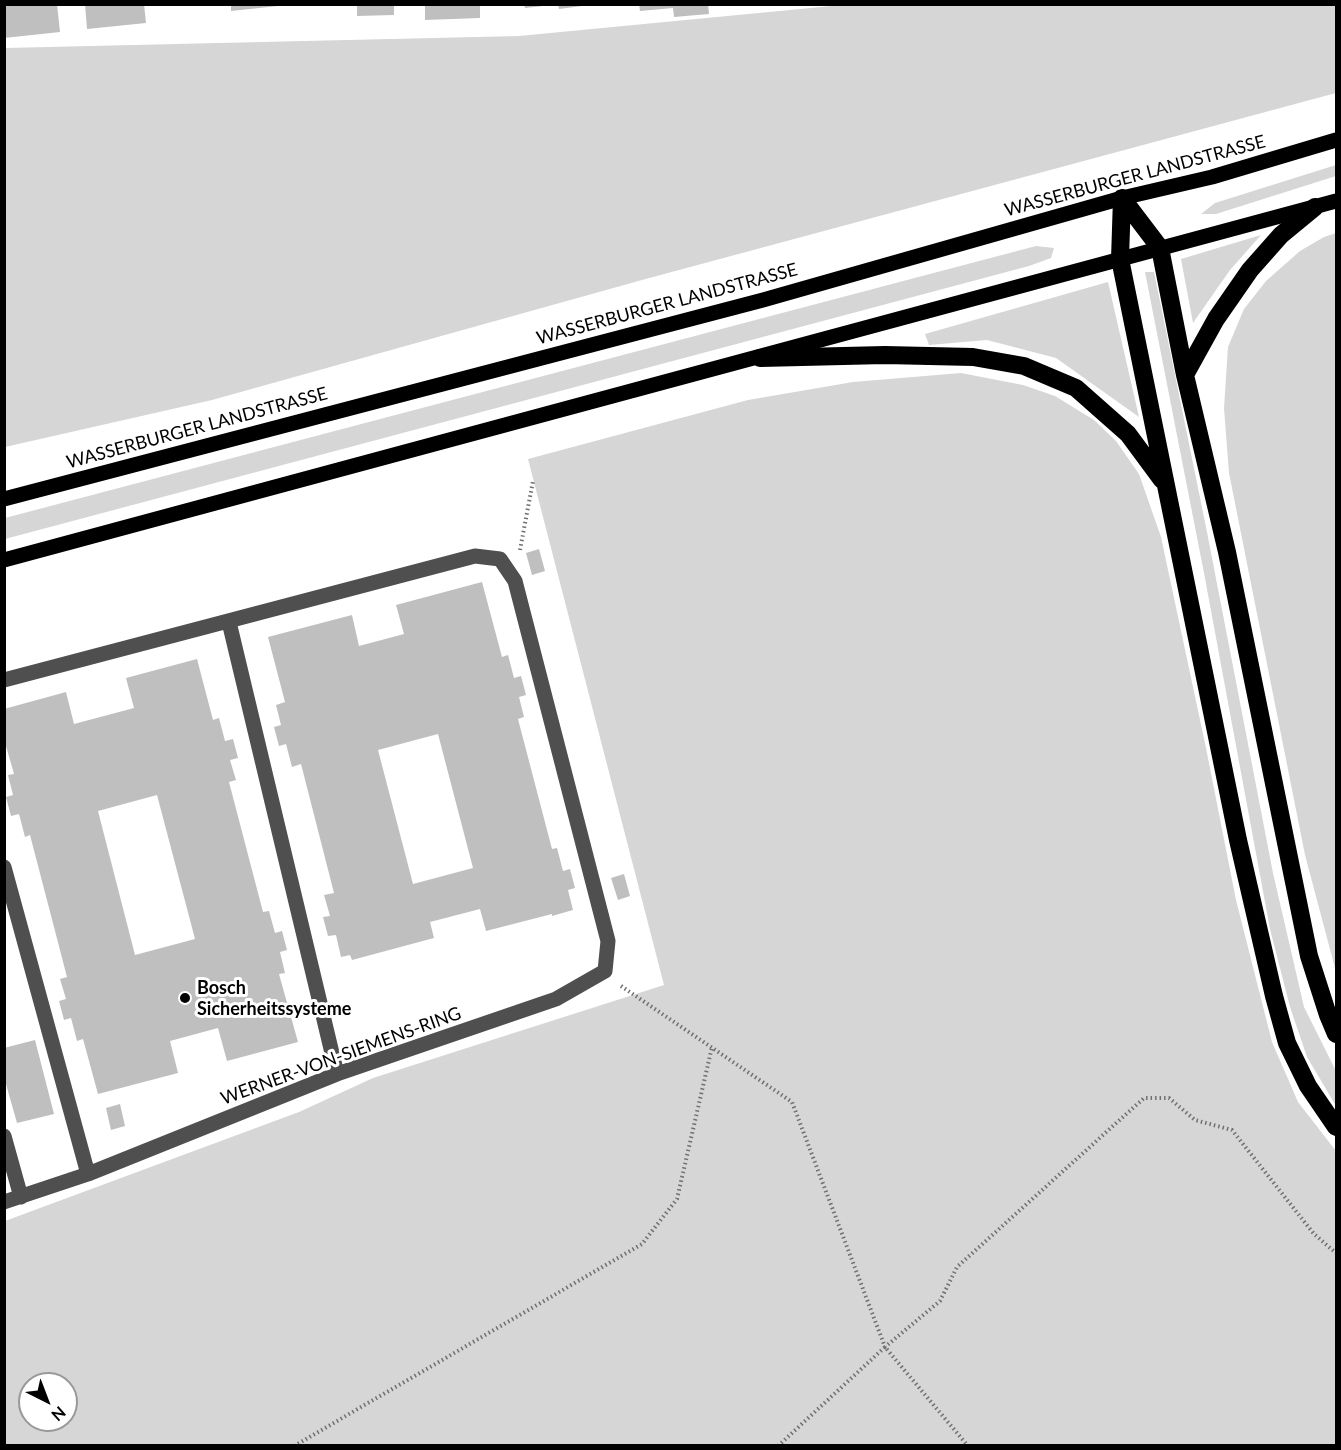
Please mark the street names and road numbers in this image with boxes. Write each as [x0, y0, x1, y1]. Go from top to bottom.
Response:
street label: WASSERBURGER LANDSTRASSE [1002, 131, 1268, 221]
street label: WASSERBURGER LANDSTRASSE [534, 259, 800, 349]
street label: WASSERBURGER LANDSTRASSE [64, 383, 330, 473]
street label: WERNER-VON-SIEMENS-RING [218, 1002, 464, 1110]

